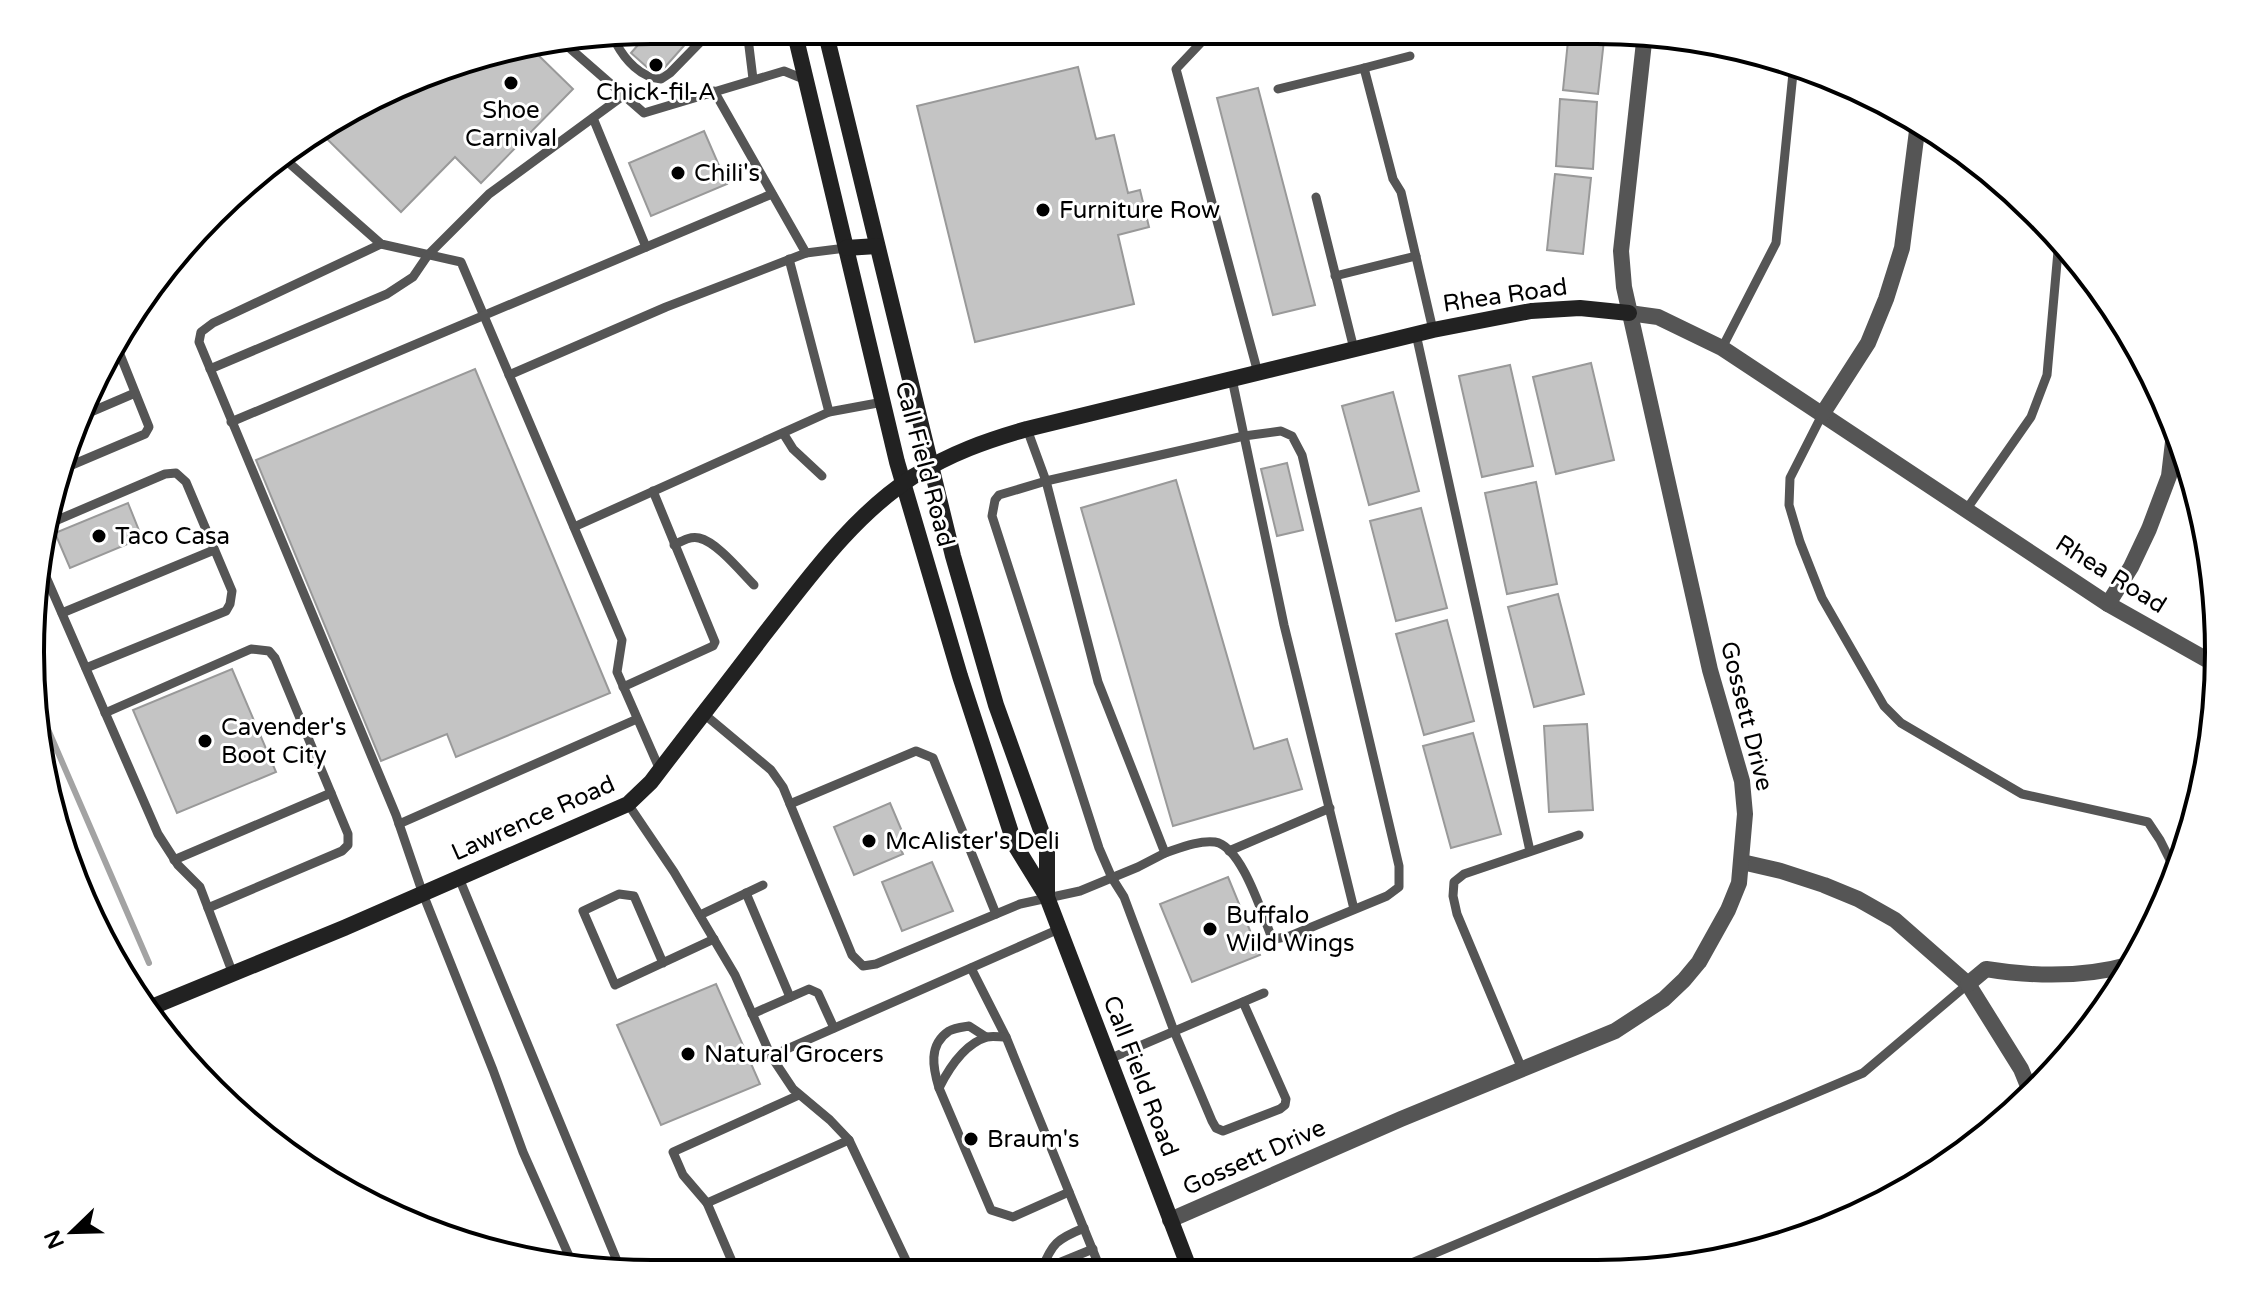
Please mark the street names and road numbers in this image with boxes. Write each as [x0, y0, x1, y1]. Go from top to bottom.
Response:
street label: Rhea Road [1441, 272, 1569, 319]
street label: Call Field Road [889, 378, 961, 550]
street label: Rhea Road [2050, 529, 2172, 620]
street label: Gossett Drive [1714, 638, 1779, 794]
street label: Lawrence Road [447, 769, 619, 867]
street label: Call Field Road [1097, 992, 1185, 1161]
street label: Gossett Drive [1178, 1113, 1330, 1202]

